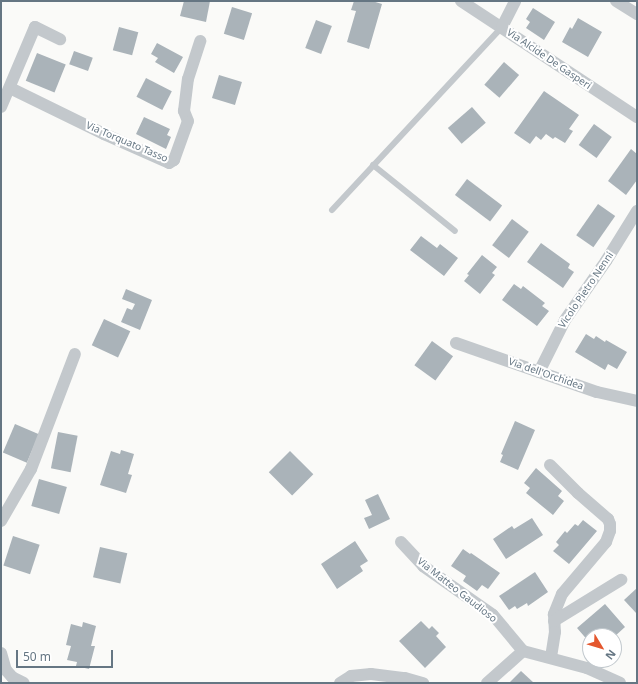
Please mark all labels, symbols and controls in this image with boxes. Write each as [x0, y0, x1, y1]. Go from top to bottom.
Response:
street label: Via Alcide De Gasperi [505, 26, 593, 92]
street label: Via Torquato Tasso [84, 119, 170, 165]
street label: Vicolo Pietro Nenni [556, 250, 616, 330]
street label: Via dell'Orchidea [507, 356, 585, 392]
street label: Via Matteo Gaudioso [415, 555, 499, 625]
north arrow [582, 628, 622, 668]
scale bar [18, 642, 115, 668]
text: N [602, 647, 620, 663]
text: 50 m [23, 648, 51, 665]

